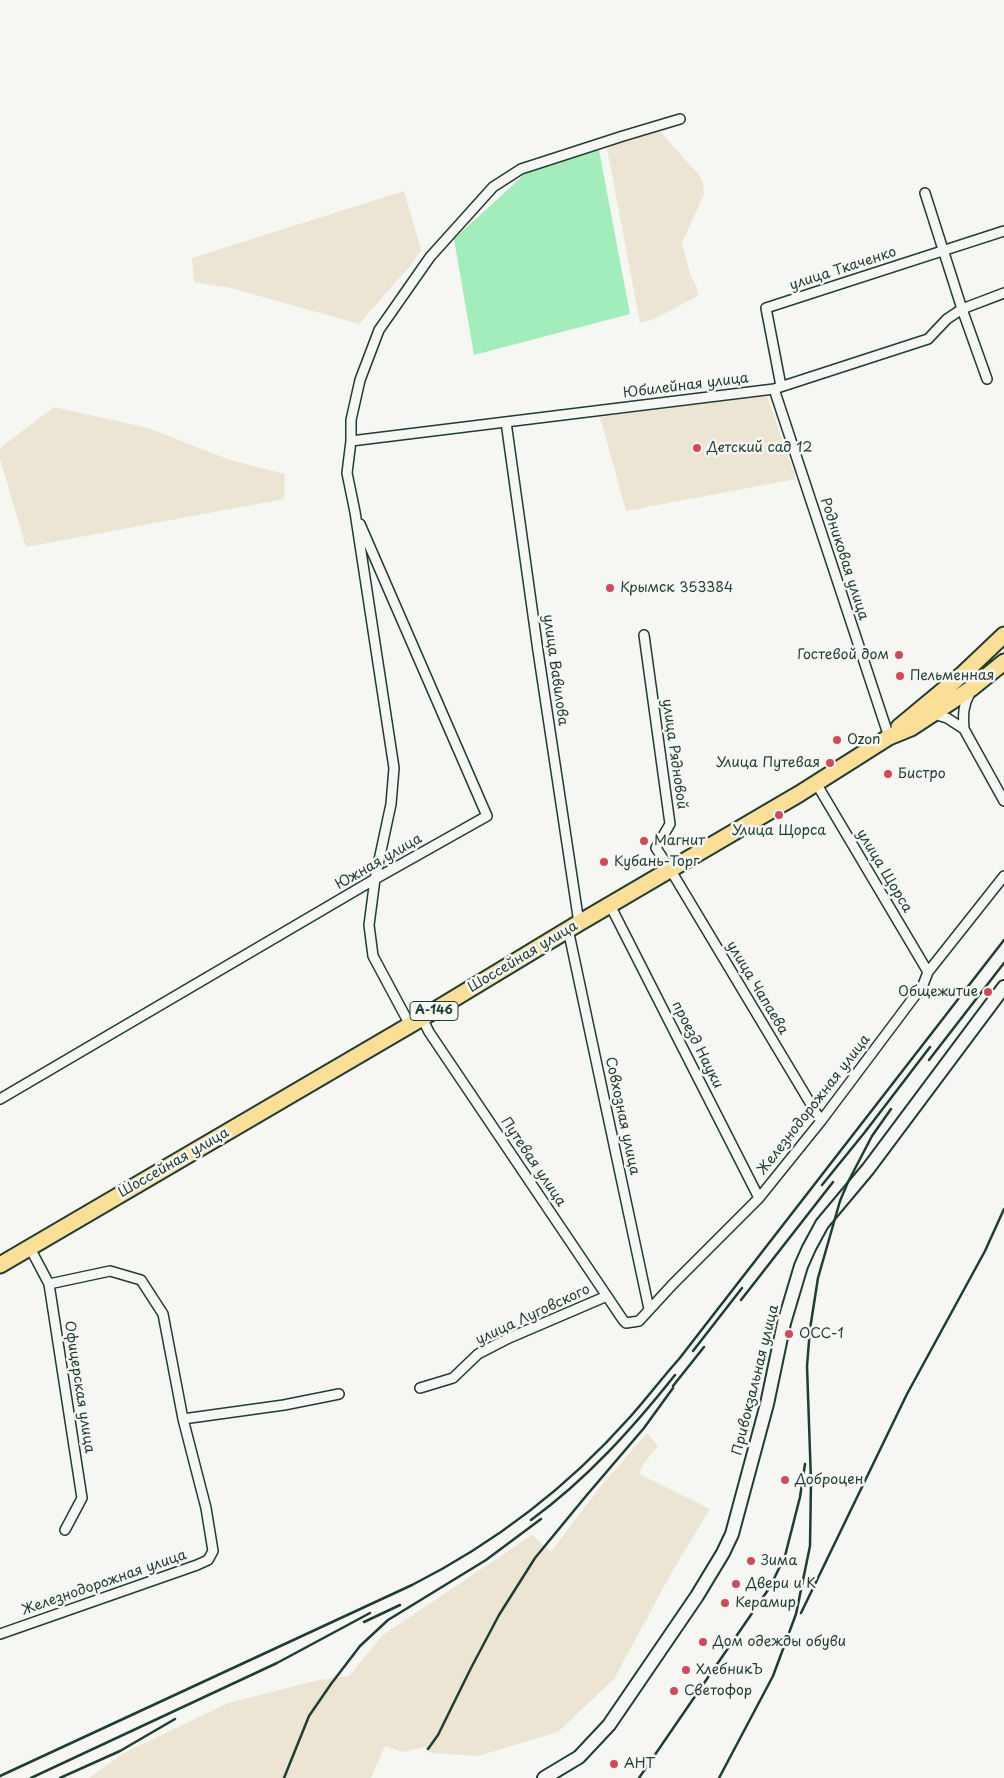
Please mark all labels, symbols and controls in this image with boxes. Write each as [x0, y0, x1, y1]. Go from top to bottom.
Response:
street label: улица Ткаченко [787, 244, 899, 294]
street label: Юбилейная улица [622, 370, 750, 402]
place label: Детский сад 12 [707, 440, 812, 456]
marker: Детский сад 12 [691, 442, 703, 454]
street label: Родниковая улица [816, 496, 872, 622]
place label: Крымск 353384 [620, 580, 733, 596]
marker: Крымск 353384 [604, 582, 616, 594]
street label: улица Вавилова [539, 613, 571, 727]
place label: Гостевой дом [797, 647, 889, 663]
marker: Гостевой дом [893, 649, 905, 661]
place label: Пельменная [910, 668, 994, 684]
marker: Пельменная [894, 670, 906, 682]
street label: улица Рядновой [658, 698, 690, 810]
place label: Ozon [847, 732, 880, 748]
marker: Ozon [831, 734, 843, 746]
place label: Улица Путевая [716, 755, 820, 771]
marker: Улица Путевая [824, 757, 836, 769]
place label: Бистро [898, 766, 946, 782]
marker: Бистро [882, 768, 894, 780]
marker: Улица Щорса [773, 809, 785, 821]
place label: Улица Щорса [732, 823, 826, 839]
street label: улица Щорса [853, 826, 915, 916]
street label: Южная улица [333, 830, 425, 894]
place label: Магнит [654, 833, 705, 849]
marker: Магнит [638, 835, 650, 847]
place label: Кубань-Торг [614, 854, 699, 870]
marker: Кубань-Торг [598, 856, 610, 868]
street label: Шоссейная улица [465, 918, 581, 996]
street label: улица Чапаева [723, 938, 791, 1038]
place label: Общежитие [898, 984, 978, 1000]
marker: Общежитие [982, 986, 994, 998]
street label: проезд Науки [668, 999, 726, 1091]
road number: А-146 [410, 1001, 458, 1020]
street label: Железнодорожная улица [754, 1031, 874, 1179]
street label: Совхозная улица [601, 1055, 643, 1177]
street label: Путевая улица [497, 1114, 569, 1210]
street label: Шоссейная улица [116, 1125, 232, 1201]
street label: улица Луговского [473, 1281, 593, 1349]
street label: Привокзальная улица [729, 1303, 783, 1457]
street label: Офицерская улица [60, 1320, 98, 1454]
place label: ОСС-1 [799, 1326, 844, 1342]
marker: ОСС-1 [783, 1328, 795, 1340]
place label: Доброцен [795, 1472, 863, 1488]
marker: Доброцен [779, 1474, 791, 1486]
street label: Железнодорожная улица [19, 1547, 189, 1619]
place label: Зима [761, 1553, 797, 1569]
marker: Зима [745, 1555, 757, 1567]
place label: Двери и К [746, 1576, 816, 1592]
marker: Двери и К [730, 1578, 742, 1590]
place label: Керамир [735, 1595, 796, 1611]
marker: Керамир [719, 1597, 731, 1609]
place label: Дом одежды обуви [713, 1634, 846, 1650]
marker: Дом одежды обуви [697, 1636, 709, 1648]
place label: ХлебникЪ [696, 1662, 763, 1678]
marker: ХлебникЪ [680, 1664, 692, 1676]
place label: Светофор [684, 1683, 752, 1699]
marker: Светофор [668, 1685, 680, 1697]
place label: АНТ [624, 1756, 655, 1772]
marker: АНТ [608, 1758, 620, 1770]

